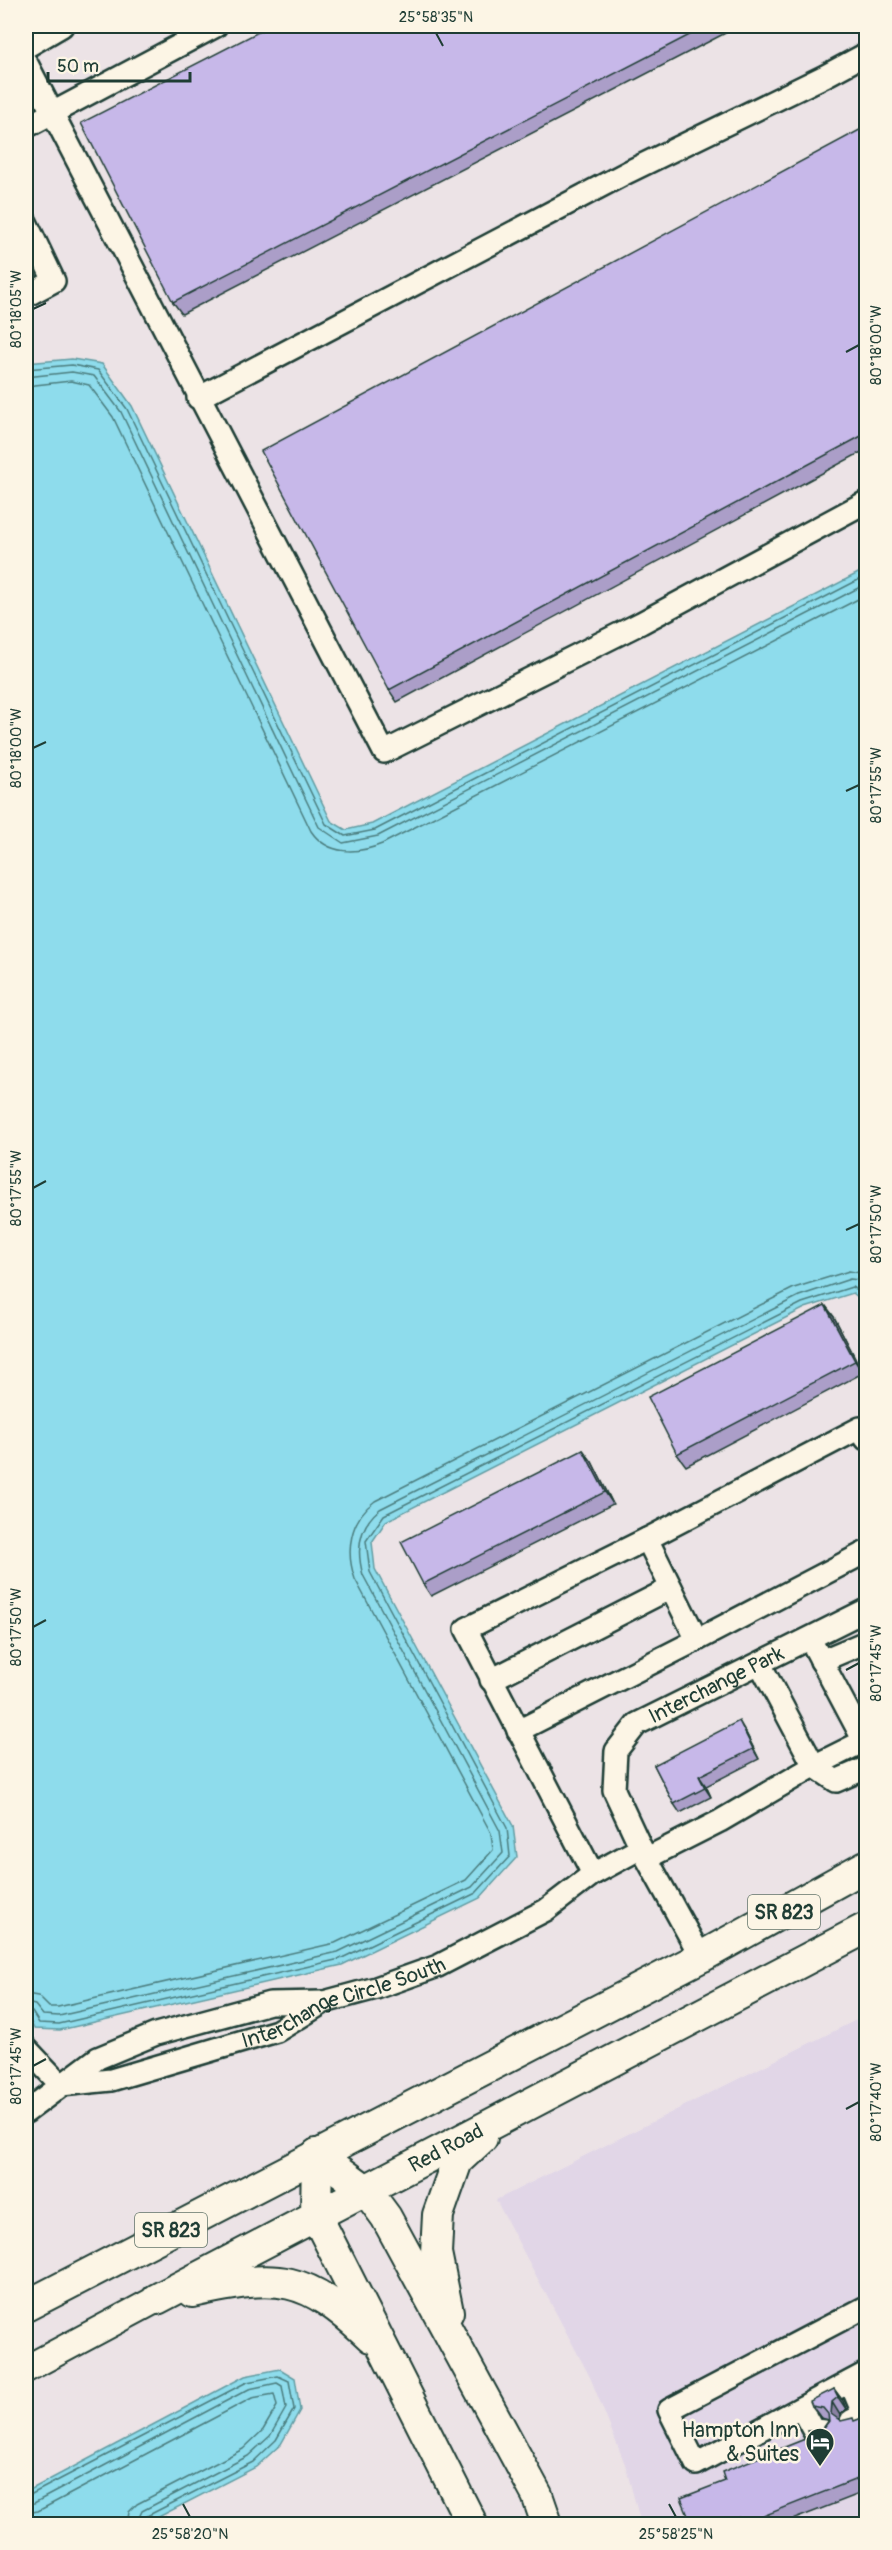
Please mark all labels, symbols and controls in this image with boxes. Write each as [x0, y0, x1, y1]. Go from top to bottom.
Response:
text: 25°58'35"N [399, 8, 473, 27]
scale bar [48, 45, 190, 83]
text: 50 m [57, 55, 99, 78]
text: 80°18'05"W [7, 270, 26, 348]
text: 80°18'00"W [867, 305, 886, 385]
text: 80°18'00"W [7, 708, 26, 788]
text: 80°17'55"W [867, 747, 886, 823]
text: 80°17'55"W [7, 1150, 26, 1226]
text: 80°17'50"W [867, 1185, 886, 1263]
text: 80°17'50"W [7, 1588, 26, 1666]
text: 80°17'45"W [867, 1624, 886, 1701]
street label: Interchange Park [644, 1640, 788, 1730]
road number: SR 823 [748, 1895, 820, 1929]
street label: Interchange Circle South [238, 1951, 450, 2054]
text: 80°17'45"W [7, 2027, 26, 2104]
text: 80°17'40"W [867, 2062, 886, 2142]
street label: Red Road [404, 2117, 488, 2179]
road number: SR 823 [135, 2213, 207, 2247]
place label: Hampton Inn & Suites [682, 2417, 800, 2468]
hotel icon: Hampton Inn & Suites [804, 2426, 836, 2468]
text: 25°58'20"N [152, 2525, 228, 2544]
text: 25°58'25"N [639, 2525, 713, 2544]

